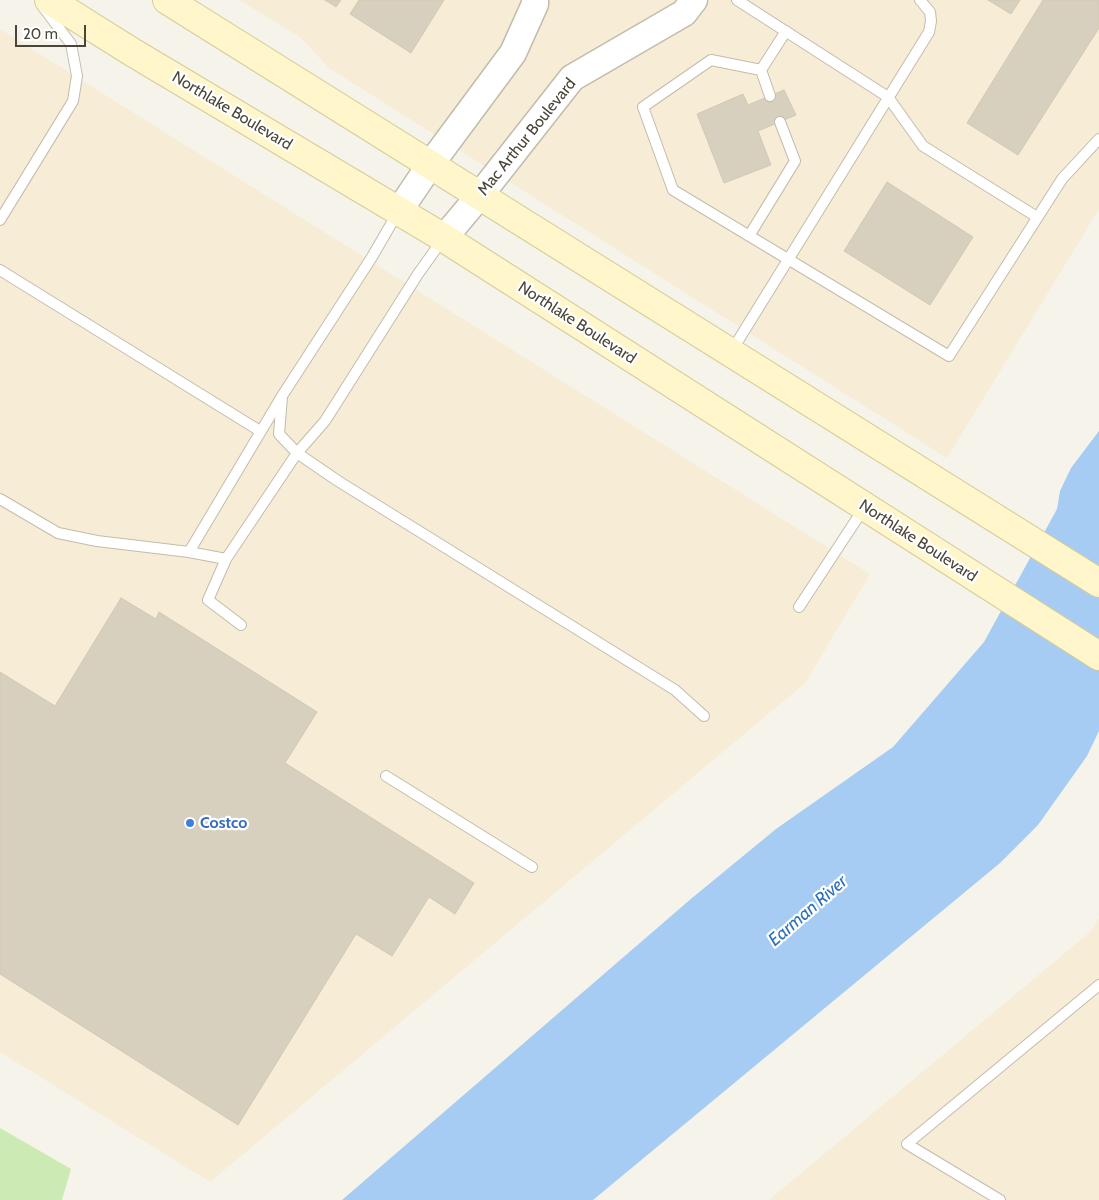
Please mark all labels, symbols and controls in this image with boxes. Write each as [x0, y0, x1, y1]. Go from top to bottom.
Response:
scale bar [18, 15, 89, 47]
text: 20 m [23, 25, 58, 43]
street label: Northlake Boulevard [168, 68, 296, 154]
street label: Mac Arthur Boulevard [474, 75, 580, 199]
street label: Northlake Boulevard [514, 278, 640, 368]
street label: Northlake Boulevard [855, 496, 981, 586]
place label: Costco [200, 813, 247, 833]
marker: Costco [184, 817, 196, 829]
water label: Earman River [764, 871, 852, 951]

